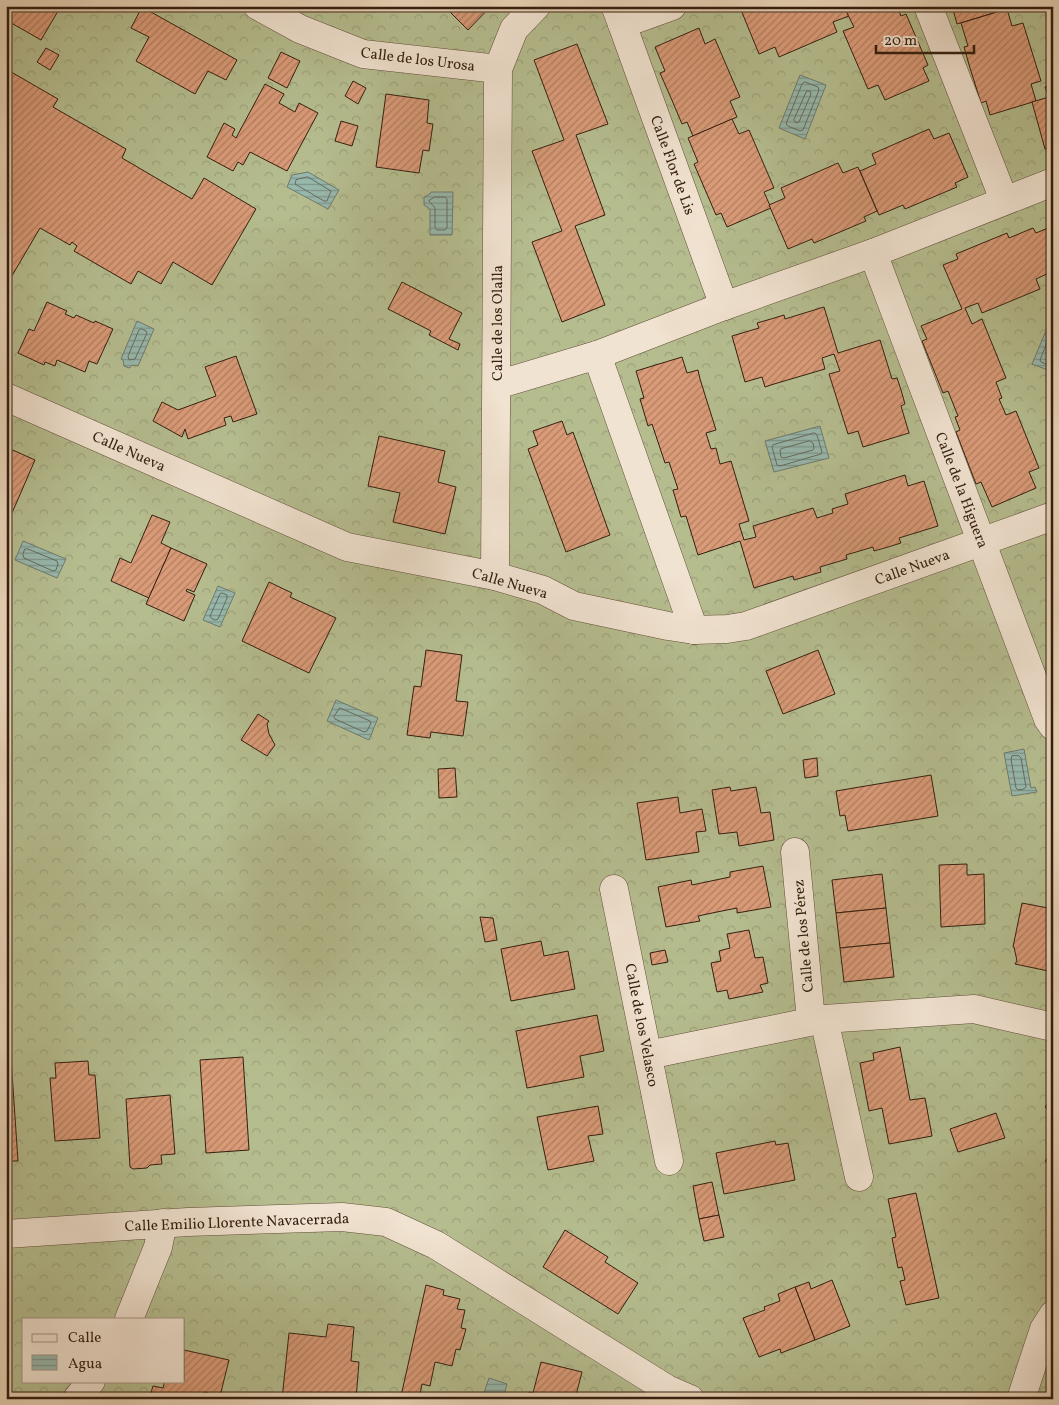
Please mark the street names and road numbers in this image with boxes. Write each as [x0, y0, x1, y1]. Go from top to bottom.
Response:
street label: Calle de los Urosa [359, 43, 476, 78]
street label: Calle Flor de Lis [644, 113, 699, 218]
street label: Calle de los Olalla [488, 265, 509, 381]
street label: Calle Nueva [88, 427, 168, 478]
street label: Calle de la Higuera [929, 430, 992, 552]
street label: Calle Nueva [872, 545, 953, 592]
street label: Calle Nueva [469, 564, 550, 605]
street label: Calle de los Pérez [789, 879, 820, 993]
street label: Calle de los Velasco [618, 962, 663, 1089]
street label: Calle Emilio Llorente Navacerrada [124, 1209, 350, 1238]

